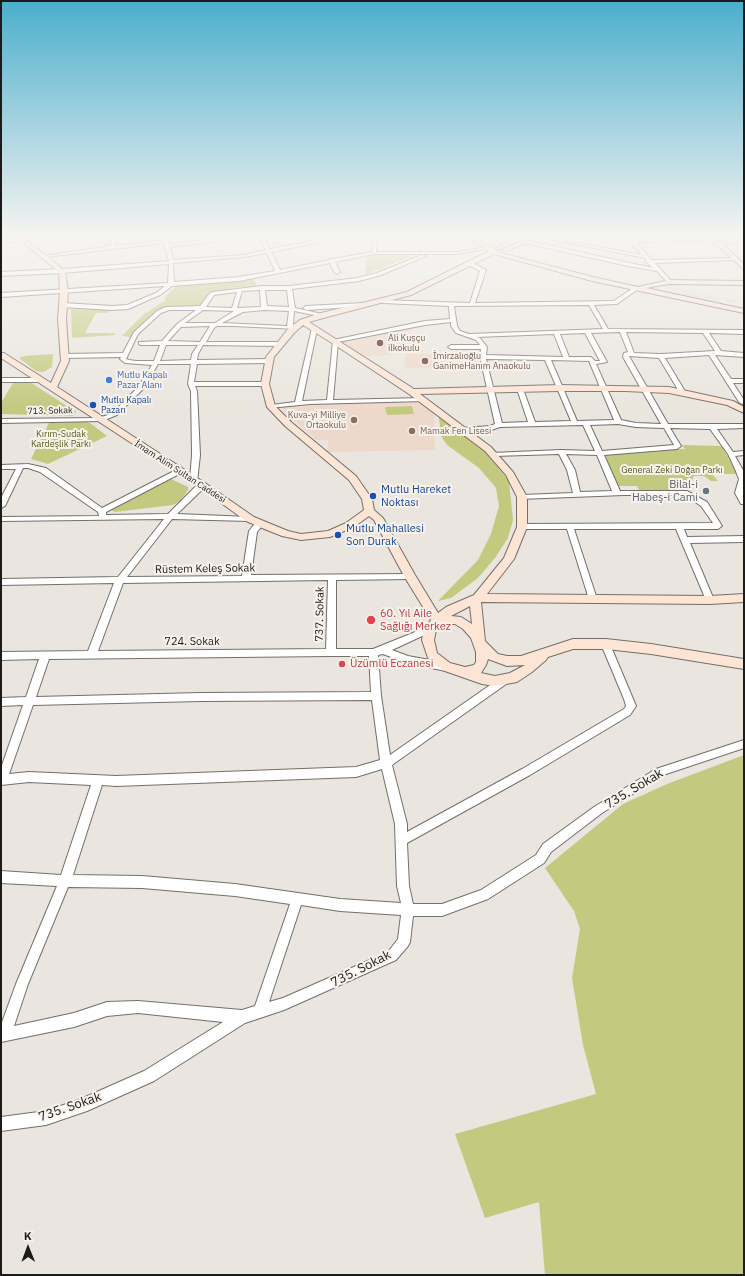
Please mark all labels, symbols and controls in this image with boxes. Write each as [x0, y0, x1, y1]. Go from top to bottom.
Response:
place label: Ali Kuşçu ilkokulu [388, 333, 425, 354]
marker: Ali Kuşçu ilkokulu [375, 338, 385, 348]
place label: İmirzalıoğlu GanimeHanım Anaokulu [433, 351, 531, 372]
marker: İmirzalıoğlu GanimeHanım Anaokulu [420, 356, 430, 366]
place label: Mutlu Kapalı Pazar Alanı [117, 370, 167, 391]
marker: Mutlu Kapalı Pazar Alanı [104, 375, 114, 385]
place label: Mutlu Kapalı Pazarı [101, 395, 151, 416]
marker: Mutlu Kapalı Pazarı [88, 400, 98, 410]
street label: 713. Sokak [27, 405, 73, 417]
place label: Kuva-yi Milliye Ortaokulu [288, 410, 346, 431]
marker: Kuva-yi Milliye Ortaokulu [349, 415, 359, 425]
marker: Mamak Fen Lisesi [407, 426, 417, 436]
place label: Mamak Fen Lisesi [420, 426, 491, 436]
park label: Kırım-Sudak Kardeşlik Parkı [31, 429, 91, 450]
street label: İmam Alim Sultan Caddesi [132, 438, 228, 506]
park label: General Zeki Doğan Parkı [621, 465, 723, 475]
place label: Bilal-i Habeş-i Cami [632, 478, 698, 504]
place label: Mutlu Hareket Noktası [381, 483, 451, 509]
marker: Bilal-i Habeş-i Cami [701, 486, 711, 496]
marker: Mutlu Hareket Noktası [368, 491, 378, 501]
place label: Mutlu Mahallesi Son Durak [346, 522, 424, 548]
marker: Mutlu Mahallesi Son Durak [333, 530, 343, 540]
street label: Rüstem Keleş Sokak [155, 562, 255, 576]
street label: 737. Sokak [313, 586, 327, 642]
place label: 60. Yıl Aile Sağlığı Merkez [380, 607, 451, 633]
marker: 60. Yıl Aile Sağlığı Merkez [365, 614, 377, 626]
street label: 724. Sokak [164, 635, 220, 649]
place label: Üzümlü Eczanesi [350, 657, 433, 671]
marker: Üzümlü Eczanesi [337, 659, 347, 669]
street label: 735. Sokak [602, 765, 666, 813]
street label: 735. Sokak [328, 947, 394, 991]
street label: 735. Sokak [37, 1089, 103, 1125]
north arrow [8, 1228, 48, 1268]
text: K [24, 1229, 32, 1243]

